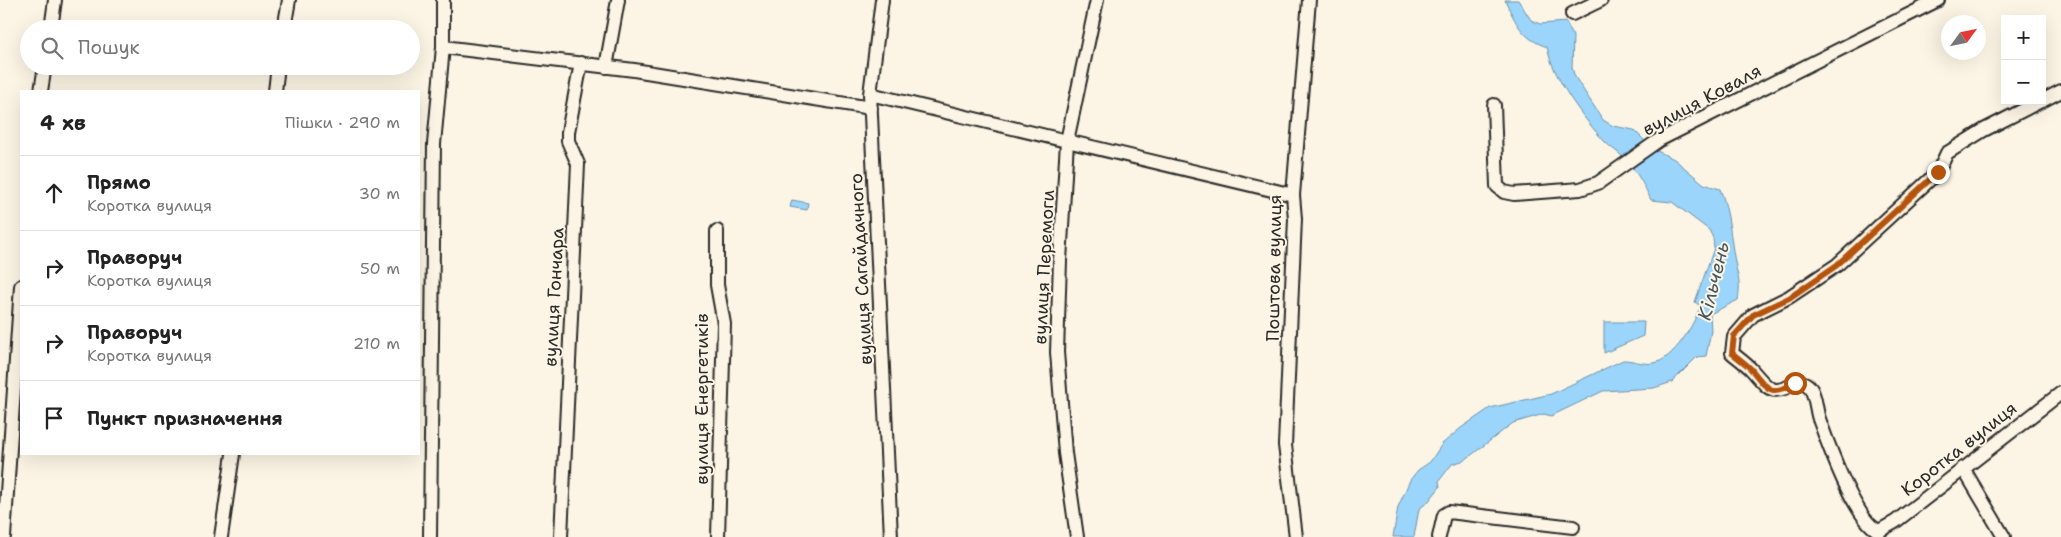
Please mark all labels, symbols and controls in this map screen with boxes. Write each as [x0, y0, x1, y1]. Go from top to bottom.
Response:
north arrow [1941, 15, 1986, 60]
map controls [2001, 15, 2046, 105]
button: + [2001, 15, 2046, 60]
search box [20, 20, 420, 75]
icon: search [38, 34, 66, 62]
text: Пошук [78, 35, 140, 60]
street label: вулиця Коваля [1638, 59, 1766, 141]
button: − [2001, 60, 2046, 105]
text: 4 хв [40, 109, 86, 137]
text: Пішки · 290 m [285, 112, 400, 133]
route end [1927, 161, 1950, 184]
text: Прямо [87, 170, 151, 195]
street label: вулиця Сагайдачного [844, 173, 878, 365]
icon: ahead [40, 179, 68, 207]
text: 30 m [359, 183, 400, 204]
street label: вулиця Перемоги [1028, 189, 1060, 345]
street label: Поштова вулиця [1261, 194, 1287, 342]
text: Коротка вулиця [87, 195, 212, 216]
street label: вулиця Гончара [538, 227, 570, 367]
water label: Кільчень [1692, 239, 1735, 323]
text: Праворуч [87, 245, 182, 270]
icon: right [40, 254, 68, 282]
text: 50 m [360, 258, 400, 279]
text: Коротка вулиця [87, 270, 212, 291]
street label: вулиця Енергетиків [690, 313, 714, 485]
text: Праворуч [87, 320, 182, 345]
icon: right [40, 329, 68, 357]
text: 210 m [353, 333, 400, 354]
text: Коротка вулиця [87, 345, 212, 366]
route start [1784, 372, 1807, 395]
street label: Коротка вулиця [1896, 396, 2022, 502]
icon: arrive [40, 404, 68, 432]
text: Пункт призначення [87, 406, 283, 431]

